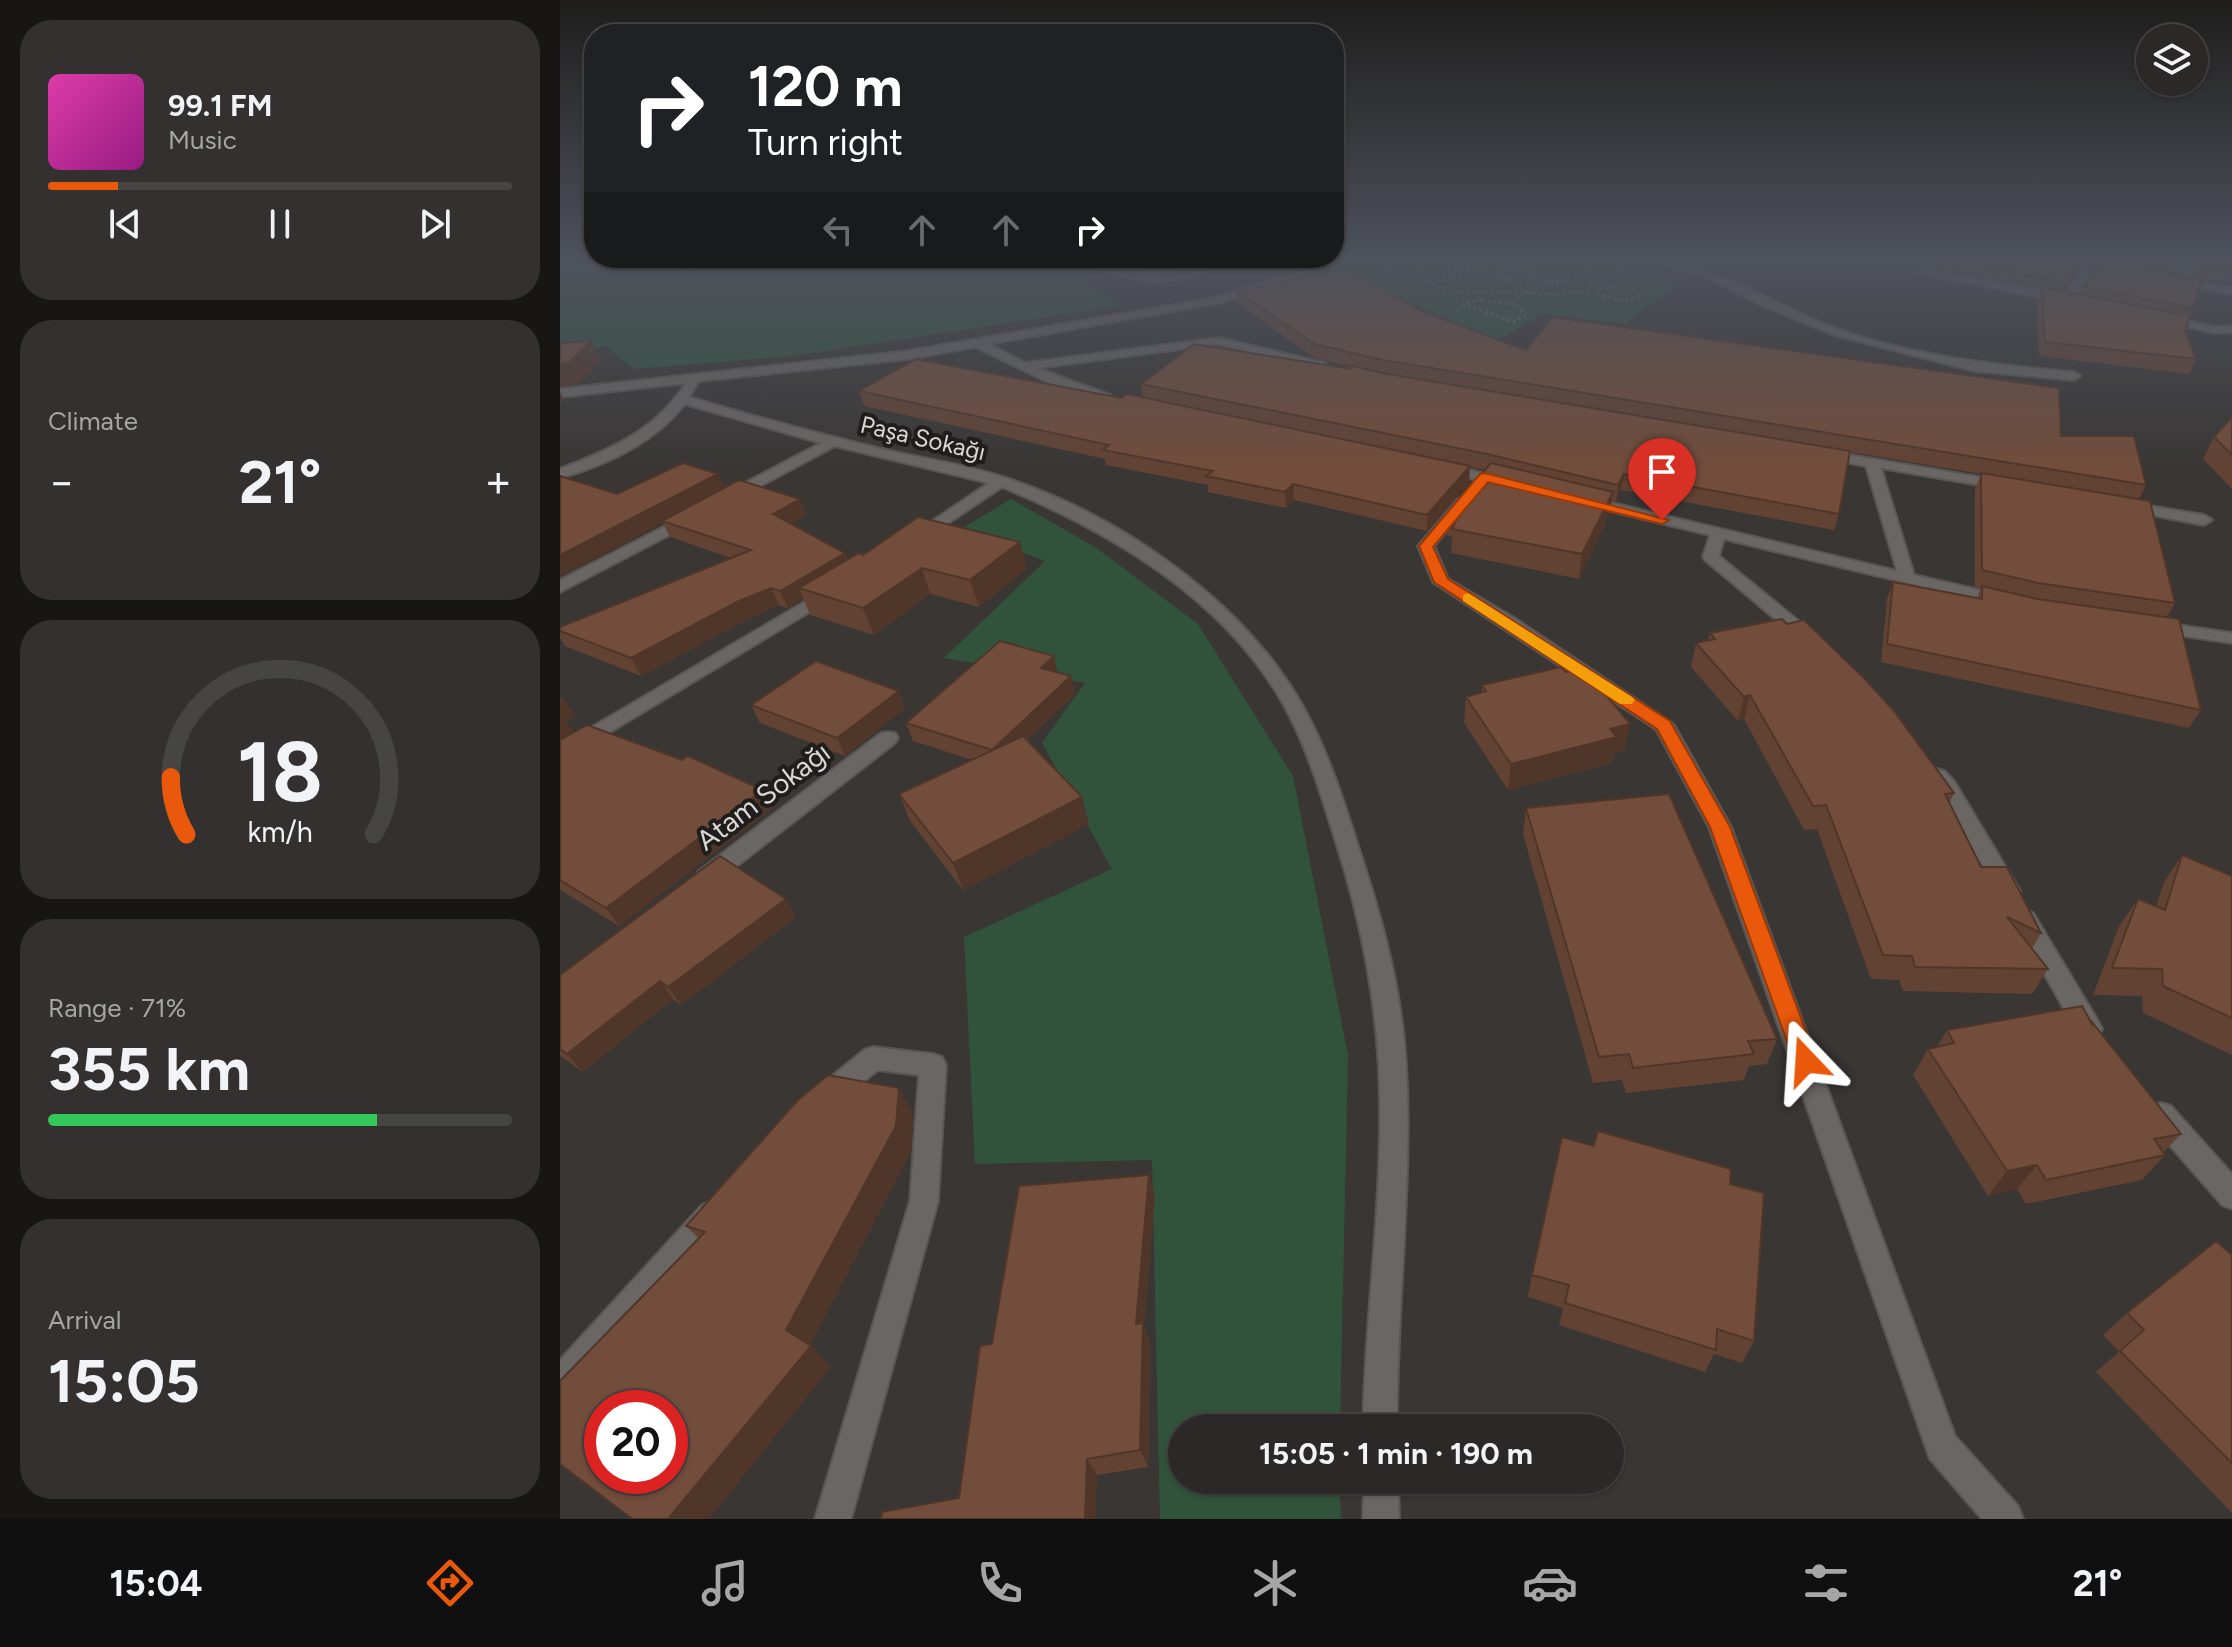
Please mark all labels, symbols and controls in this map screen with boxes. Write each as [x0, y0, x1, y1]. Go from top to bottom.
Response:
map controls [2136, 24, 2208, 96]
button: layers [2136, 24, 2208, 96]
text: 120 m [748, 53, 903, 120]
icon: right [616, 56, 720, 160]
text: 99.1 FM [168, 87, 272, 124]
text: Turn right [748, 121, 903, 164]
text: Music [168, 124, 237, 156]
icon: previous [103, 202, 147, 246]
icon: pause [258, 202, 302, 246]
icon: next [413, 202, 457, 246]
icon: left [816, 208, 860, 252]
icon: ahead [900, 208, 944, 252]
icon: ahead [984, 208, 1028, 252]
icon: right [1068, 208, 1112, 252]
text: Climate [48, 405, 138, 437]
street label: Paşa Sokağı [858, 410, 988, 466]
pin [1628, 438, 1696, 520]
text: 21° [239, 446, 321, 518]
icon: arrive [1640, 450, 1684, 494]
text: − [48, 455, 75, 508]
text: + [485, 455, 512, 508]
text: 18 [237, 722, 323, 822]
street label: Atam Sokağı [690, 735, 836, 857]
text: km/h [247, 816, 313, 850]
text: Range · 71% [48, 992, 186, 1024]
position arrow [1764, 1019, 1848, 1103]
text: 355 km [48, 1033, 250, 1105]
text: Arrival [48, 1304, 121, 1336]
text: 15:05 [48, 1345, 200, 1417]
speed limit sign: 20 [584, 1390, 688, 1494]
text: 15:05 · 1 min · 190 m [1259, 1435, 1533, 1472]
icon: directions [422, 1555, 478, 1611]
icon: music [697, 1555, 753, 1611]
icon: phone [972, 1555, 1028, 1611]
icon: climate [1247, 1555, 1303, 1611]
icon: car [1522, 1555, 1578, 1611]
icon: filters [1798, 1555, 1854, 1611]
text: 15:04 [110, 1562, 203, 1605]
text: 21° [2073, 1562, 2122, 1605]

